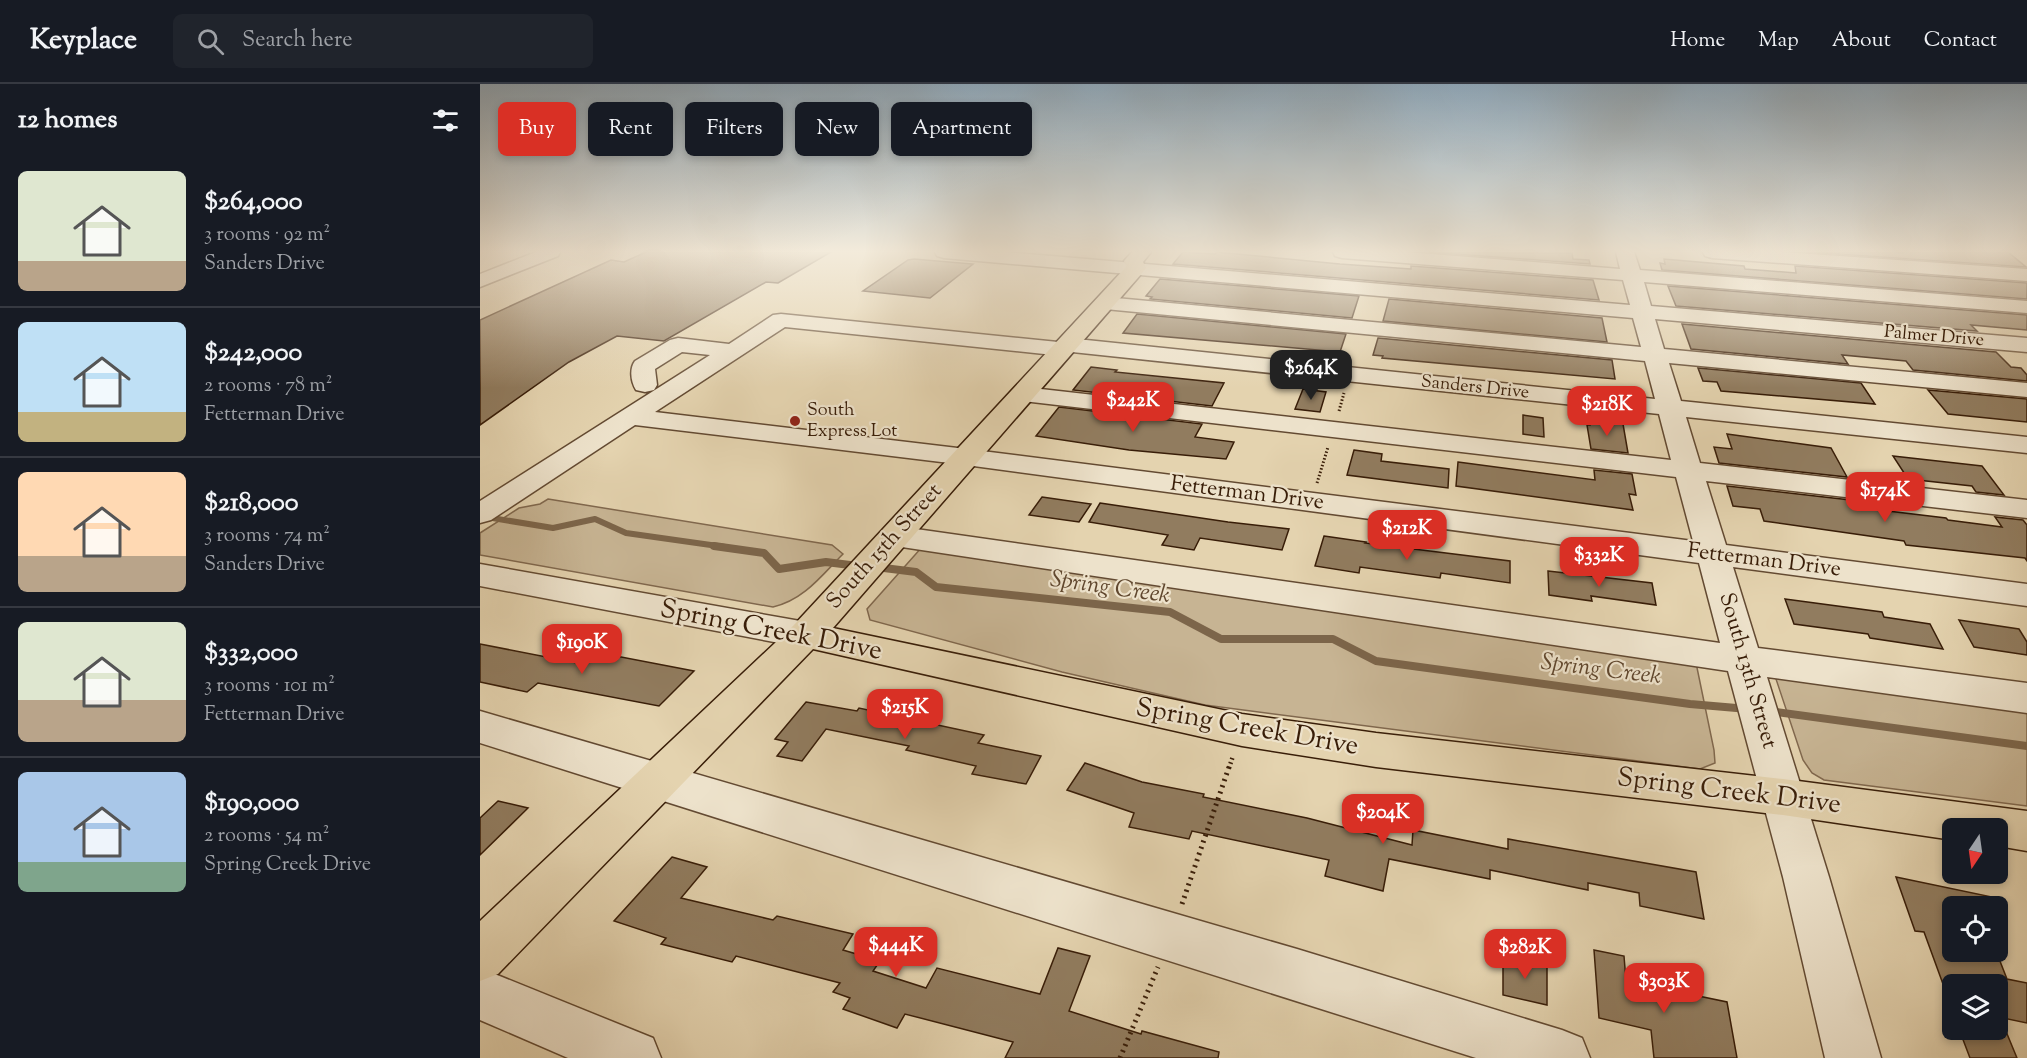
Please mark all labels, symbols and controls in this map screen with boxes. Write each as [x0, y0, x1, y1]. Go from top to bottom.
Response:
search box [173, 14, 593, 68]
text: Keyplace [30, 21, 137, 61]
icon: search [194, 25, 227, 58]
text: Search here [242, 25, 352, 57]
text: Home [1670, 26, 1725, 56]
text: Map [1758, 26, 1799, 56]
text: About [1832, 26, 1891, 56]
text: Contact [1924, 26, 1997, 56]
text: 12 homes [18, 102, 117, 139]
chip: Buy [498, 102, 576, 156]
chip: Rent [588, 102, 673, 156]
chip: Filters [685, 102, 783, 156]
chip: New [795, 102, 879, 156]
chip: Apartment [891, 102, 1032, 156]
icon: filters [429, 104, 462, 137]
text: $264,000 [204, 184, 303, 221]
icon: home [66, 195, 138, 267]
text: 3 rooms · 92 m² [204, 221, 330, 250]
text: Sanders Drive [204, 250, 325, 279]
street label: Palmer Drive [1883, 320, 1985, 354]
text: $242,000 [204, 335, 302, 372]
icon: home [66, 346, 138, 418]
pin: $264K [1269, 350, 1353, 401]
text: $264K [1284, 355, 1338, 384]
street label: Sanders Drive [1420, 369, 1530, 407]
text: 2 rooms · 78 m² [204, 372, 333, 401]
pin: $242K [1091, 382, 1175, 433]
pin: $218K [1565, 386, 1649, 437]
text: $242K [1106, 387, 1160, 416]
text: $218K [1581, 391, 1633, 420]
place label: South Express Lot [807, 398, 897, 445]
text: Fetterman Drive [204, 401, 344, 430]
marker: South Express Lot [788, 414, 802, 428]
street label: Fetterman Drive [1168, 469, 1326, 519]
pin: $174K [1843, 472, 1927, 523]
street label: South 15th Street [820, 477, 951, 617]
text: $174K [1860, 477, 1910, 506]
text: $218,000 [204, 485, 299, 522]
icon: home [66, 496, 138, 568]
pin: $212K [1365, 510, 1449, 561]
text: $212K [1382, 515, 1432, 544]
text: 3 rooms · 74 m² [204, 522, 330, 551]
street label: Fetterman Drive [1685, 536, 1843, 586]
pin: $332K [1557, 537, 1641, 588]
text: $332K [1574, 542, 1624, 571]
text: Sanders Drive [204, 551, 325, 580]
water label: Spring Creek [1048, 563, 1172, 613]
street label: South 13th Street [1709, 589, 1785, 753]
street label: Spring Creek Drive [657, 590, 885, 672]
pin: $190K [540, 624, 624, 675]
text: $190K [556, 629, 608, 658]
text: $332,000 [204, 635, 298, 672]
icon: home [66, 646, 138, 718]
water label: Spring Creek [1539, 646, 1663, 694]
text: 3 rooms · 101 m² [204, 672, 335, 701]
pin: $215K [863, 689, 947, 740]
street label: Spring Creek Drive [1133, 689, 1361, 767]
text: $215K [881, 694, 929, 723]
text: Fetterman Drive [204, 701, 344, 730]
street label: Spring Creek Drive [1615, 759, 1843, 825]
text: $190,000 [204, 785, 299, 822]
pin: $204K [1341, 794, 1425, 845]
icon: home [66, 796, 138, 868]
text: $204K [1356, 799, 1410, 828]
north arrow [1942, 818, 2008, 884]
map controls [1942, 818, 2008, 1040]
text: 2 rooms · 54 m² [204, 822, 329, 851]
text: Spring Creek Drive [204, 851, 371, 880]
button: locate [1942, 896, 2008, 962]
pin: $444K [854, 927, 938, 978]
pin: $282K [1483, 929, 1567, 980]
text: $444K [868, 932, 924, 961]
text: $282K [1498, 934, 1552, 963]
pin: $303K [1622, 963, 1706, 1014]
text: $303K [1638, 968, 1690, 997]
button: layers [1942, 974, 2008, 1040]

